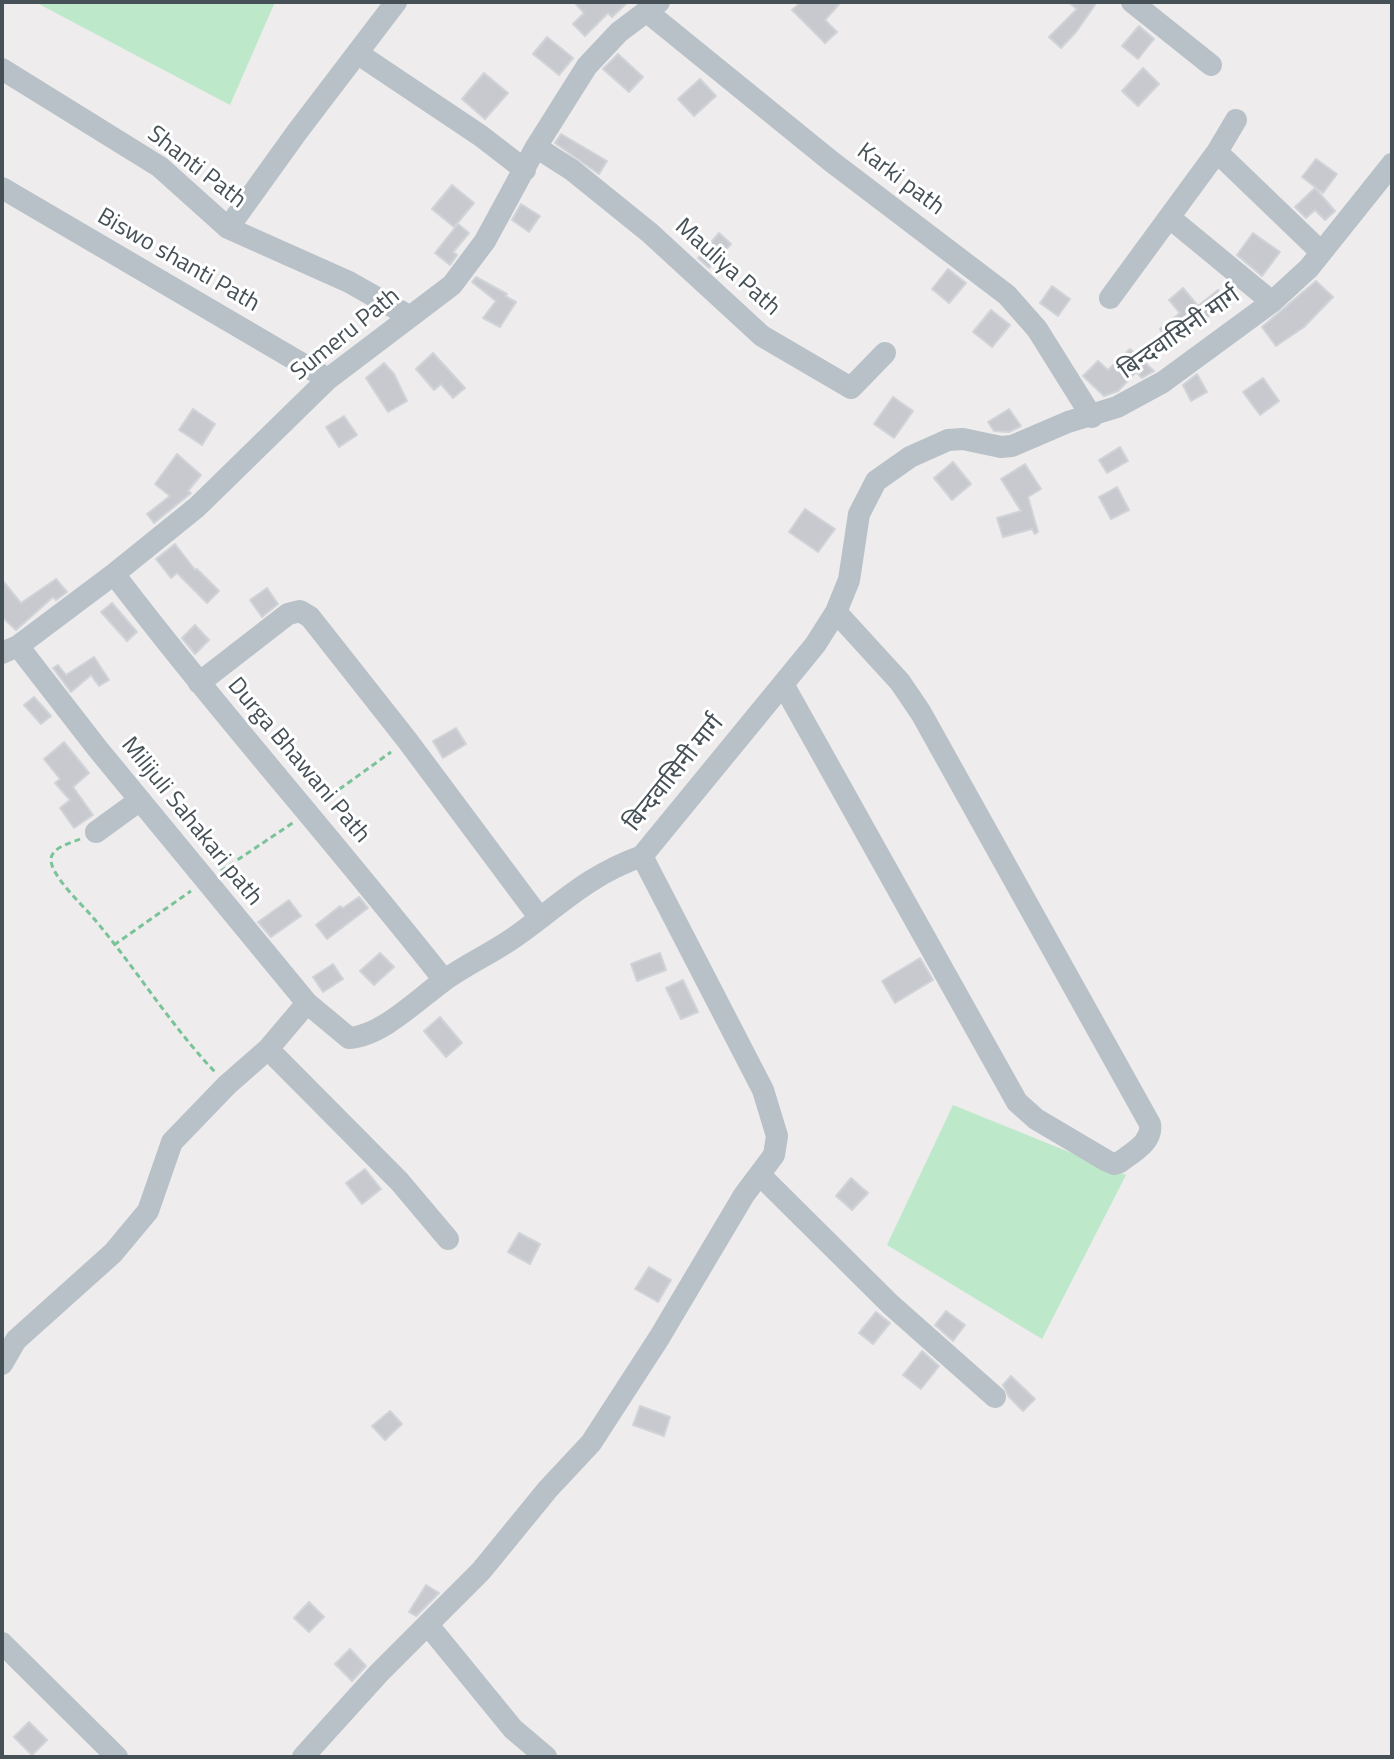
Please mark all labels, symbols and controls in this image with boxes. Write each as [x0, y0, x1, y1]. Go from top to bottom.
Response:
street label: Shanti Path [141, 121, 251, 215]
street label: Karki path [851, 138, 949, 222]
street label: Biswo shanti Path [92, 203, 264, 319]
street label: Mauliya Path [668, 213, 786, 323]
street label: Sumeru Path [286, 282, 406, 388]
street label: बिन्दवासिनी मार्ग [1114, 282, 1246, 386]
street label: Durga Bhawani Path [221, 673, 375, 849]
street label: बिन्दवासिनी मार्ग [619, 710, 731, 838]
street label: Milijuli Sahakari path [114, 732, 268, 912]

